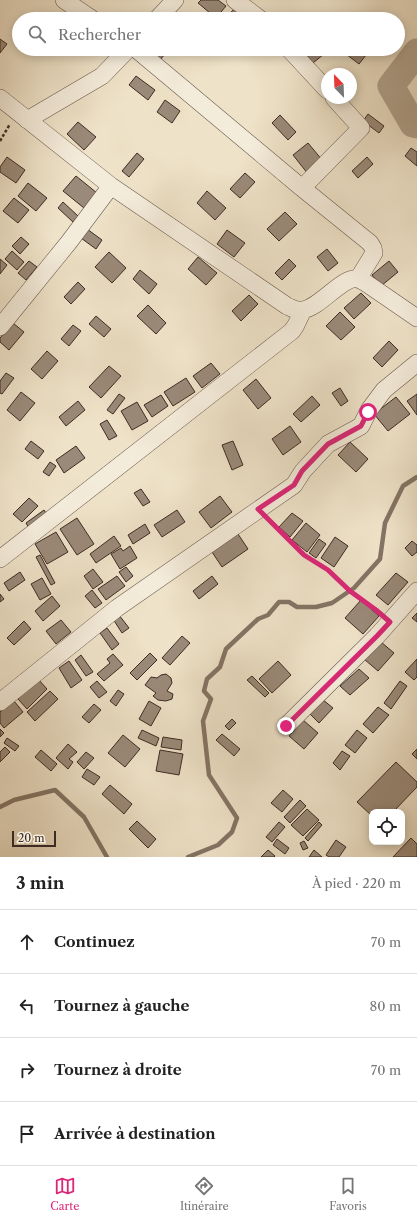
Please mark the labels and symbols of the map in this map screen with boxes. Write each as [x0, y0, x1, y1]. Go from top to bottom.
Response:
north arrow [321, 68, 357, 104]
route start [359, 403, 377, 421]
route end [277, 717, 295, 735]
scale bar [12, 829, 56, 848]

